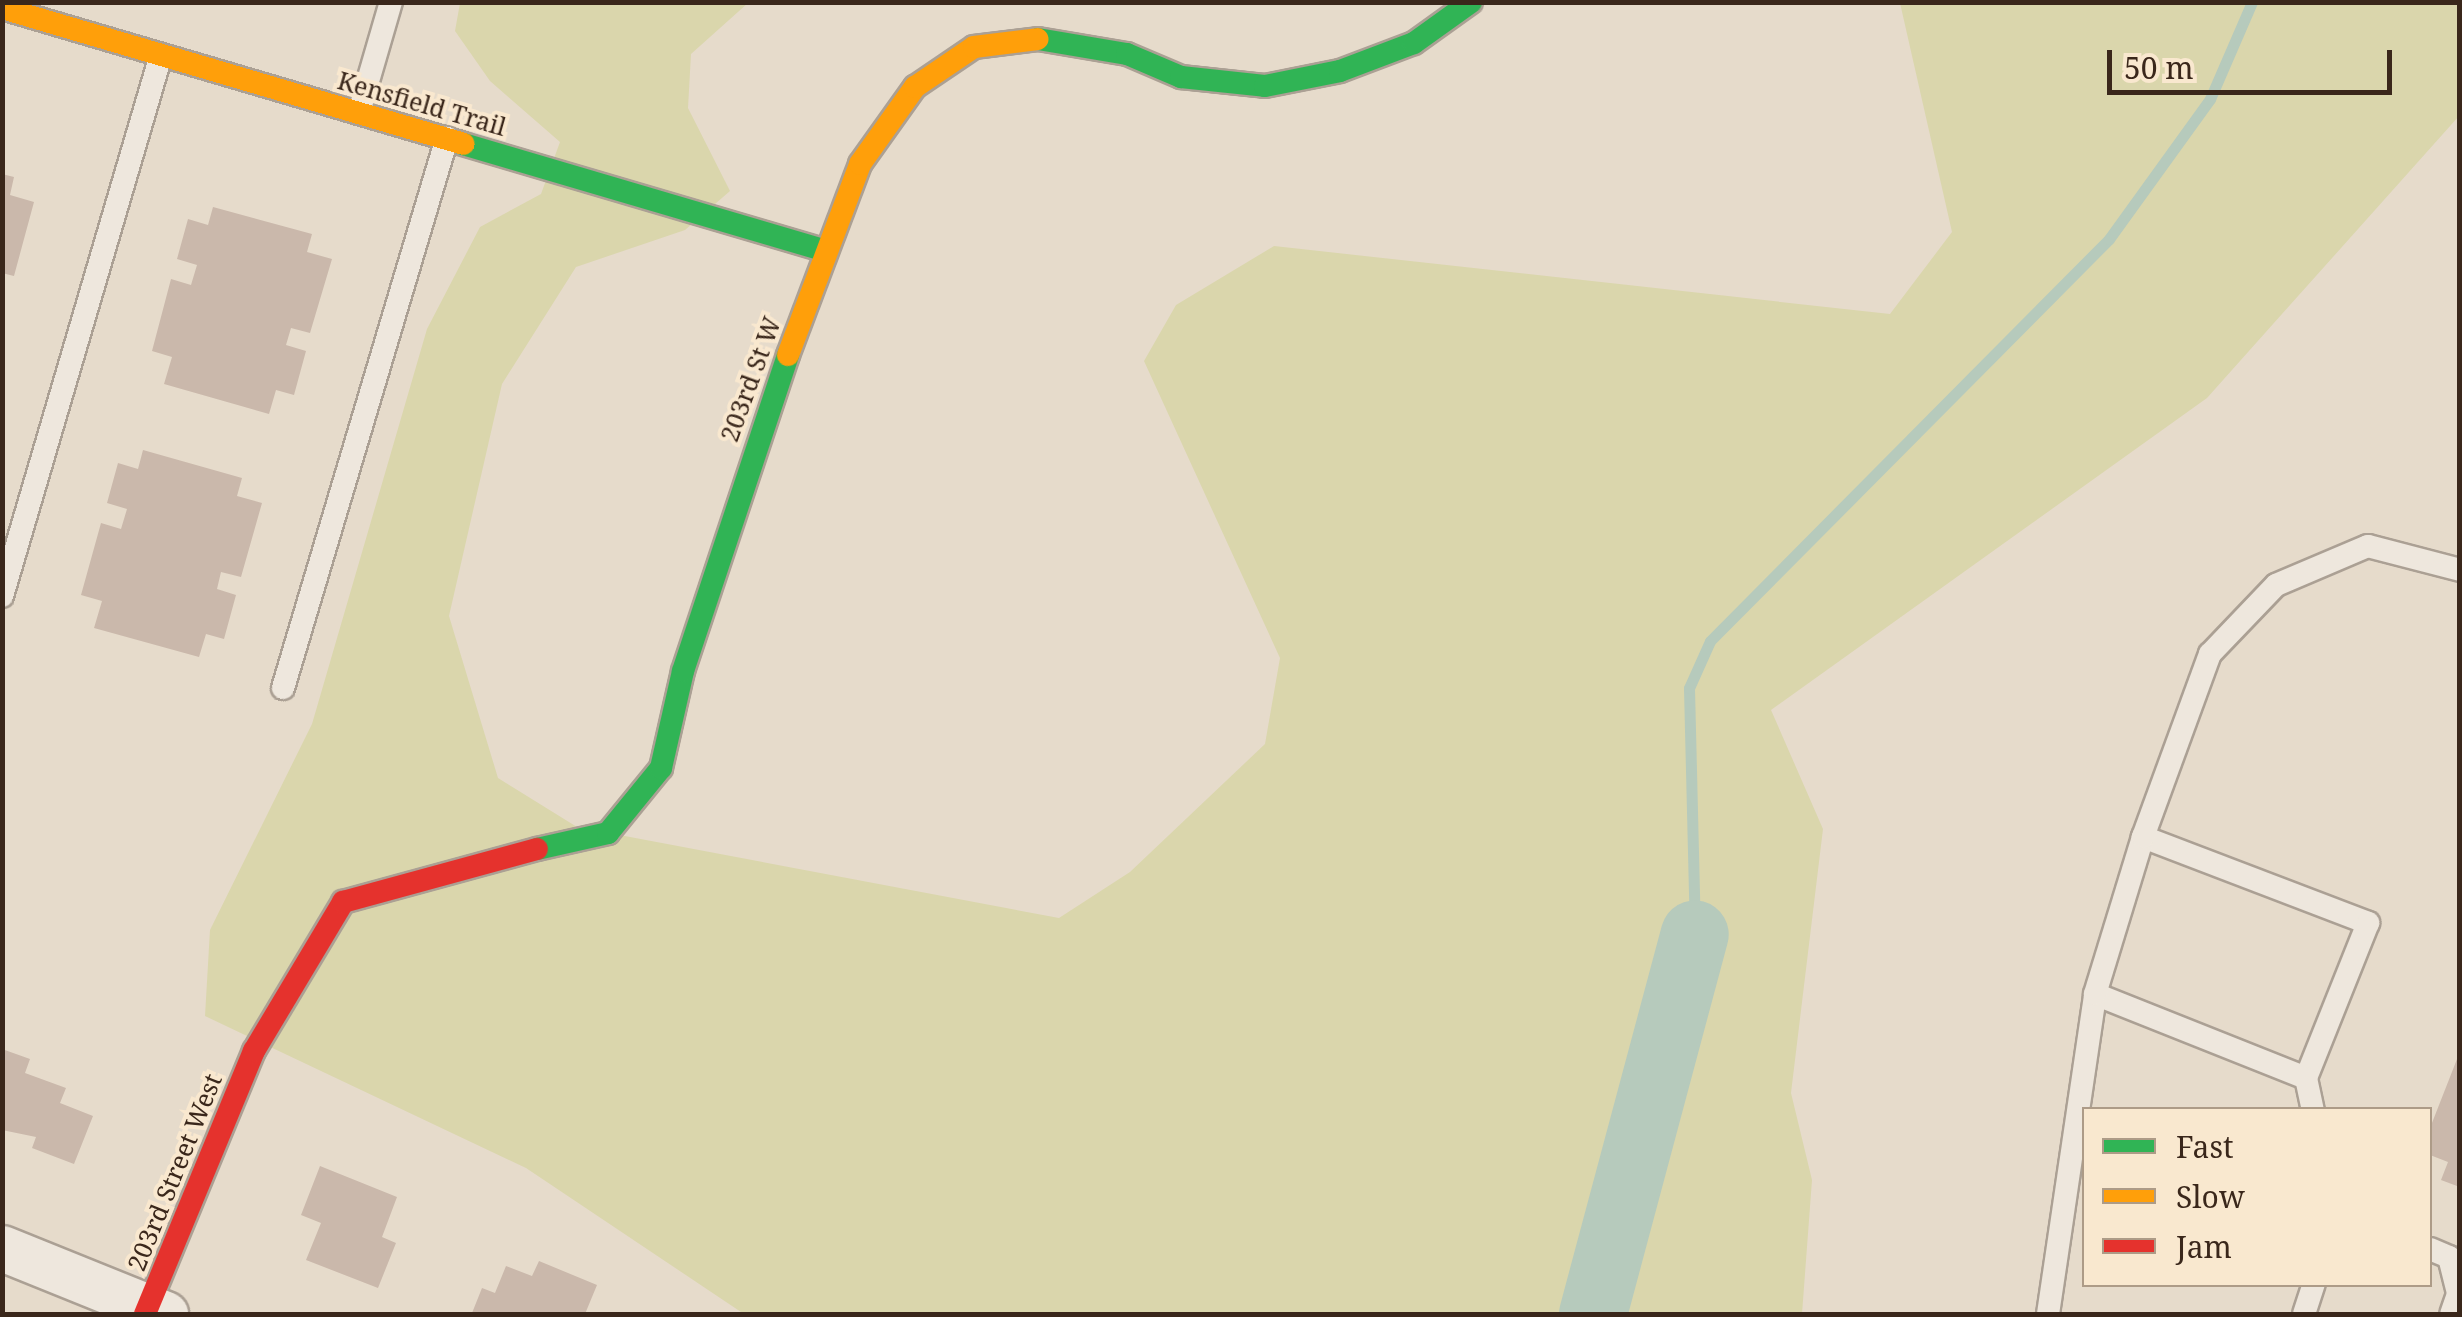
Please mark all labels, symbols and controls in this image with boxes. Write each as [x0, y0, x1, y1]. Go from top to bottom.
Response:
scale bar [2112, 30, 2397, 92]
text: 50 m [2124, 47, 2194, 88]
street label: Kensfield Trail [334, 65, 510, 141]
street label: 203rd St W [714, 312, 786, 446]
street label: 203rd Street West [121, 1069, 227, 1275]
legend [2082, 1107, 2432, 1287]
text: Fast [2176, 1126, 2233, 1167]
text: Slow [2176, 1176, 2245, 1217]
text: Jam [2176, 1226, 2232, 1267]

